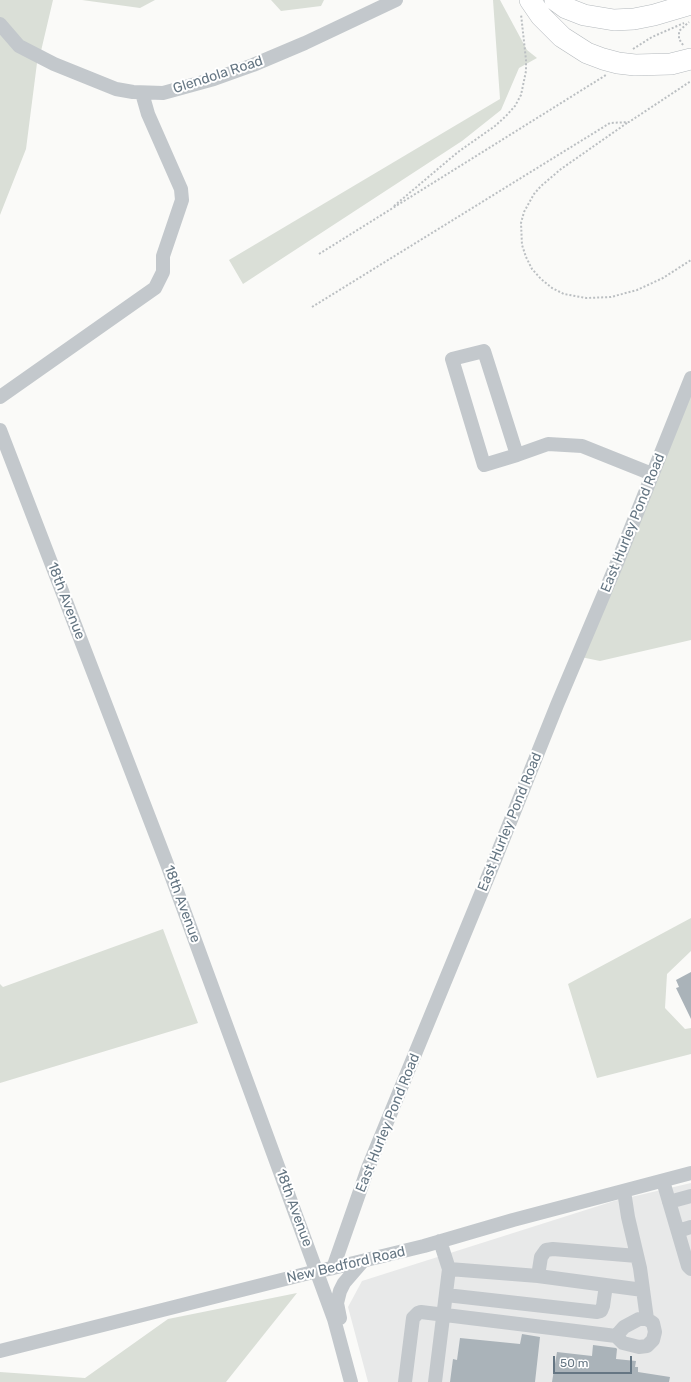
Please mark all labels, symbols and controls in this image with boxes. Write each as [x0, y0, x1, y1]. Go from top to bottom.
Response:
street label: Glendola Road [171, 53, 265, 97]
street label: East Hurley Pond Road [597, 451, 669, 595]
street label: 18th Avenue [44, 560, 88, 642]
street label: East Hurley Pond Road [474, 750, 546, 894]
street label: 18th Avenue [160, 863, 204, 945]
street label: East Hurley Pond Road [352, 1051, 424, 1195]
street label: 18th Avenue [272, 1167, 316, 1249]
street label: New Bedford Road [285, 1243, 407, 1287]
scale bar [555, 1348, 634, 1374]
text: 50 m [560, 1356, 588, 1370]

